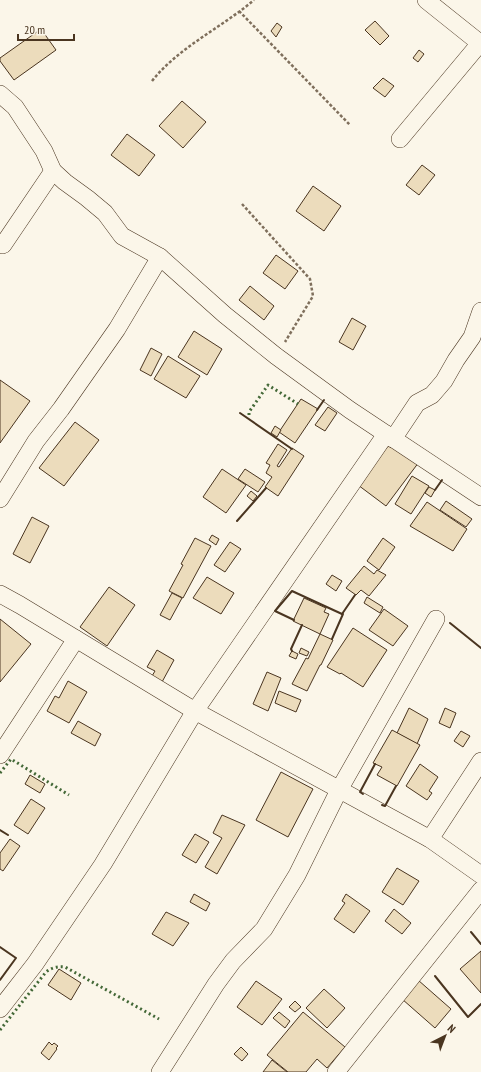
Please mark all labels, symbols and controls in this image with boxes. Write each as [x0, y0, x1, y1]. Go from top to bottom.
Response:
scale bar [18, 16, 74, 42]
text: 20 m [24, 22, 45, 37]
north arrow [425, 1016, 465, 1056]
text: N [445, 1021, 459, 1036]

